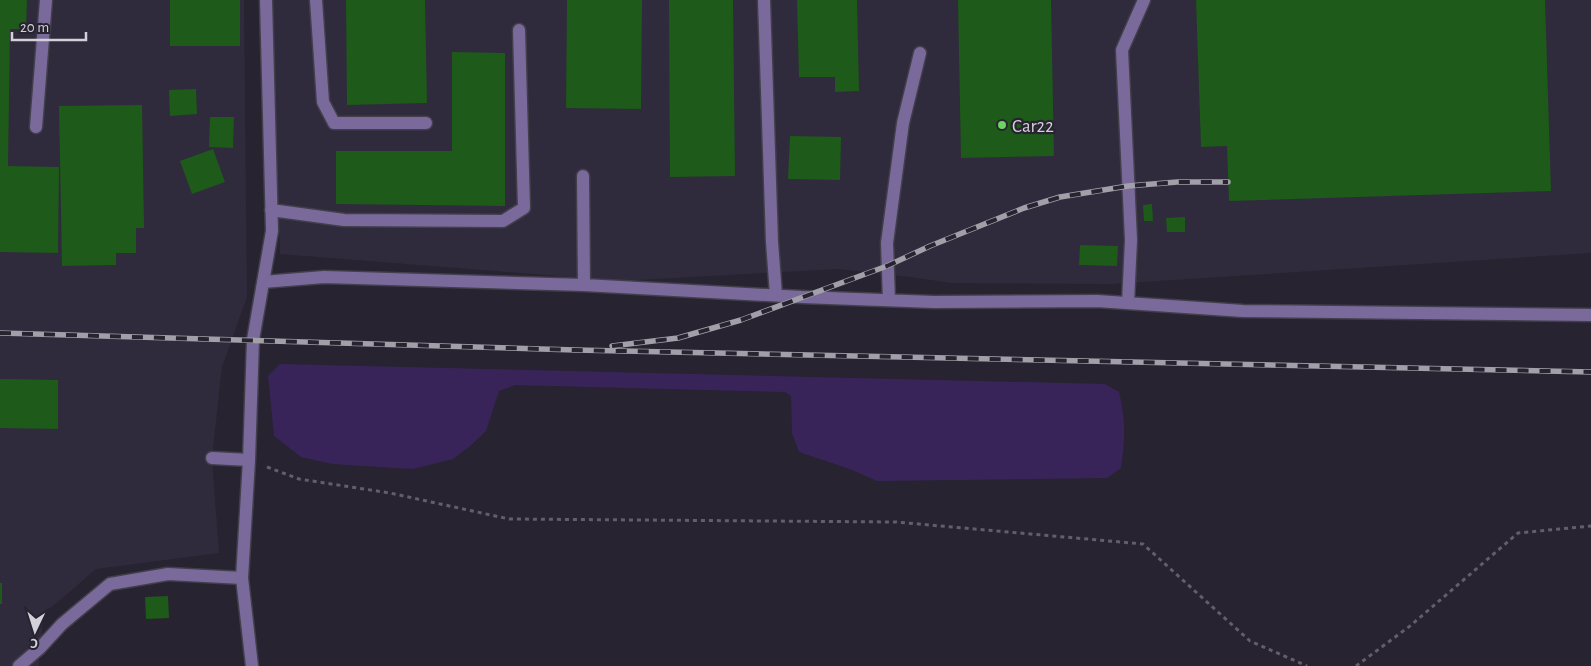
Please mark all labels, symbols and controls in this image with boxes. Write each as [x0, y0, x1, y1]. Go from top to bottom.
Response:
scale bar [12, 10, 86, 42]
text: 20 m [20, 20, 49, 35]
place label: Car22 [1012, 117, 1054, 136]
marker: Car22 [996, 119, 1008, 131]
north arrow [10, 606, 60, 656]
text: С [30, 636, 39, 650]

